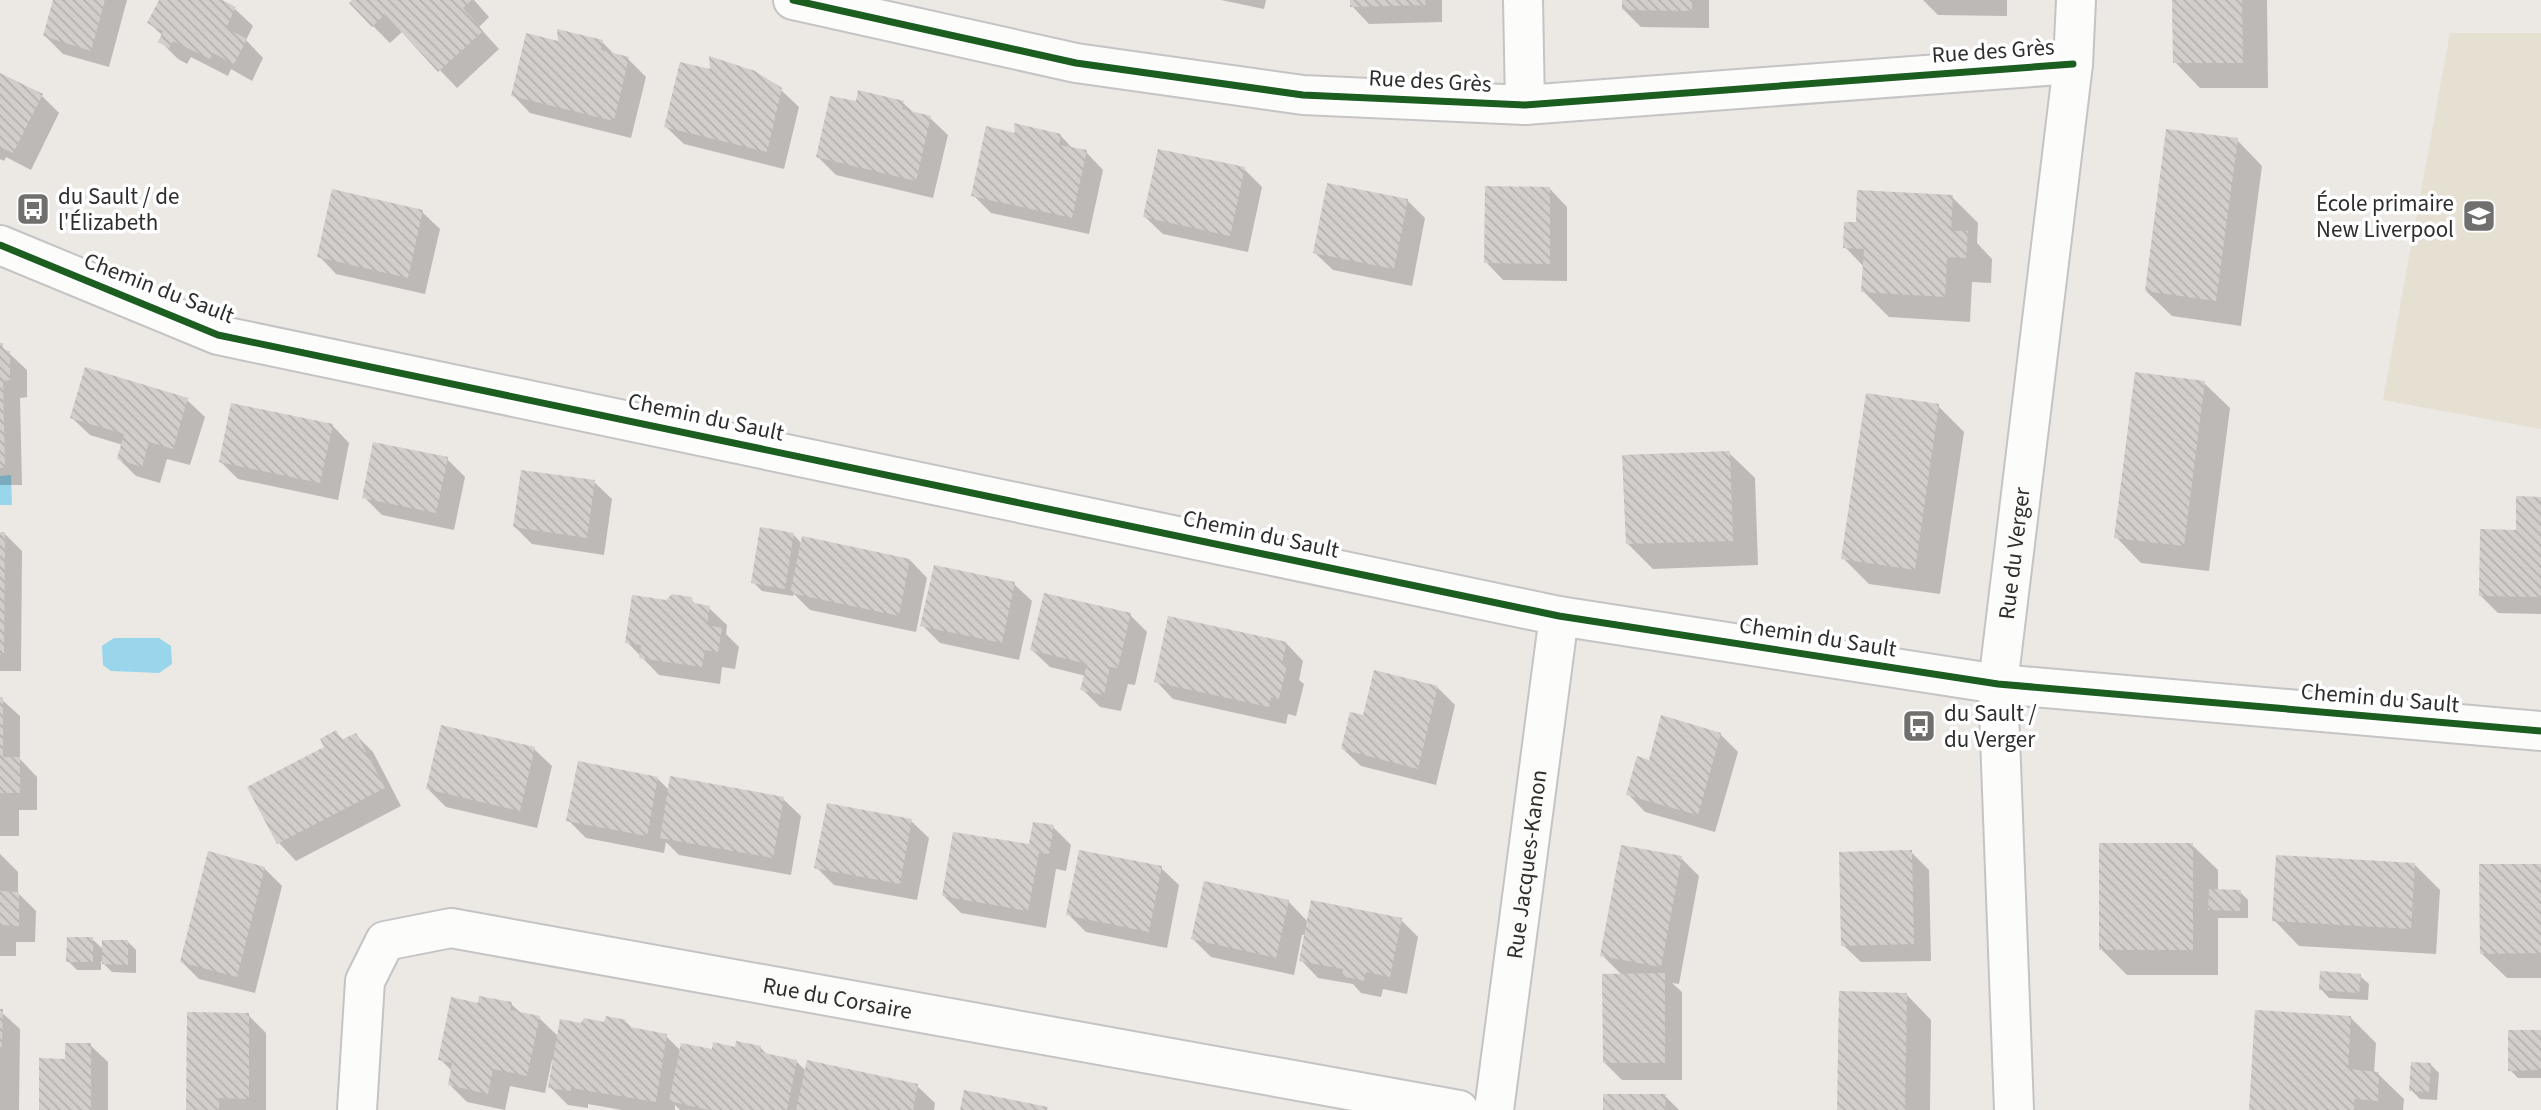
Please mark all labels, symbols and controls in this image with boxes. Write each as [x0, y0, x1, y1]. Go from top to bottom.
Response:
street label: Rue des Grès [1930, 30, 2056, 72]
street label: Rue des Grès [1368, 61, 1492, 101]
place label: du Sault / de l'Élizabeth [58, 180, 179, 239]
place label: École primaire New Liverpool [2316, 187, 2454, 246]
bus stop icon: du Sault / de l'Élizabeth [14, 190, 52, 228]
school or university icon: École primaire New Liverpool [2460, 197, 2498, 235]
street label: Chemin du Sault [79, 244, 239, 332]
street label: Chemin du Sault [625, 384, 787, 450]
street label: Rue du Verger [1989, 484, 2038, 621]
street label: Chemin du Sault [1180, 501, 1342, 567]
street label: Chemin du Sault [1737, 608, 1899, 666]
street label: Chemin du Sault [2299, 675, 2461, 721]
place label: du Sault / du Verger [1944, 697, 2037, 756]
bus stop icon: du Sault / du Verger [1900, 707, 1938, 745]
street label: Rue Jacques-Kanon [1498, 767, 1555, 961]
street label: Rue du Corsaire [760, 968, 915, 1027]

